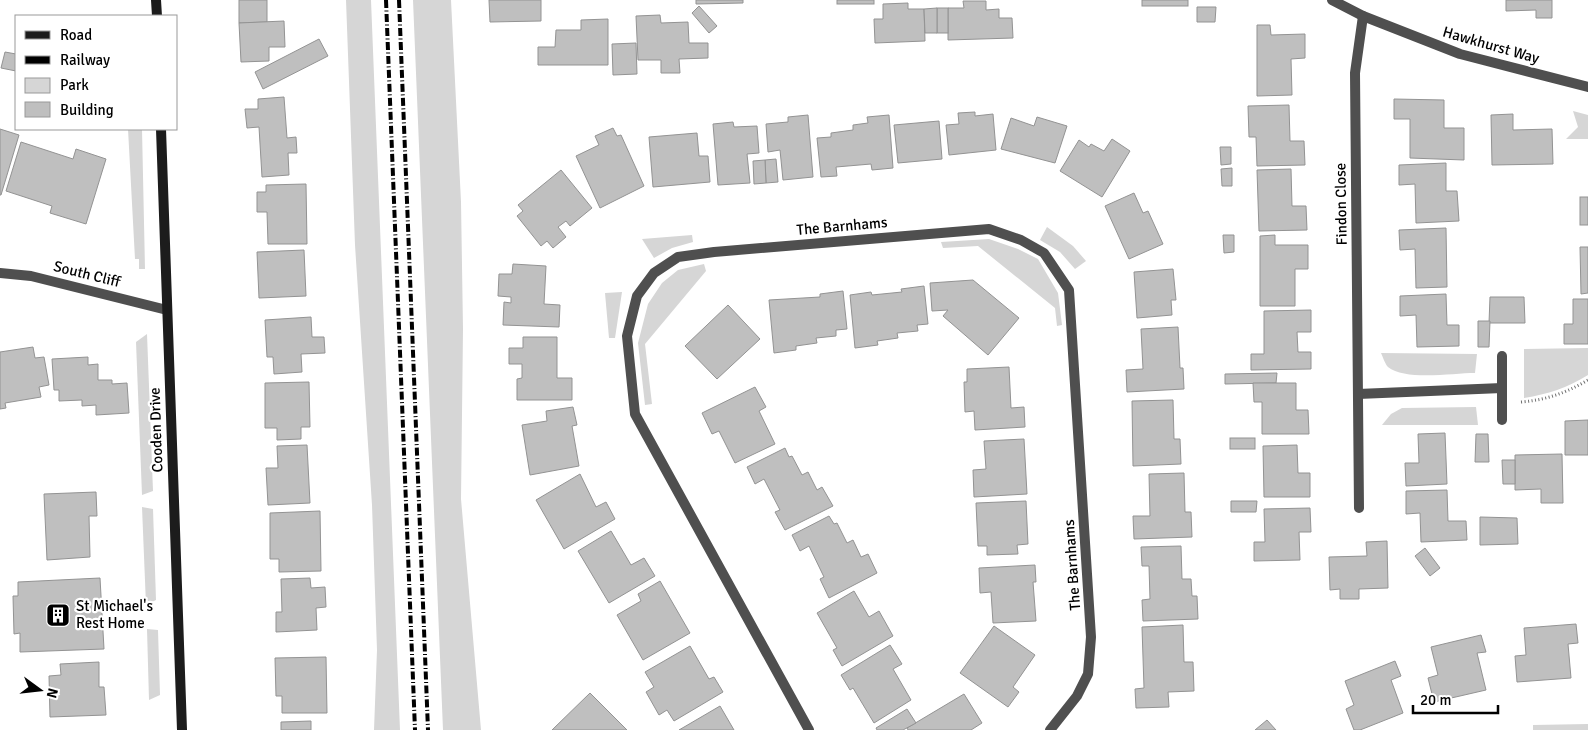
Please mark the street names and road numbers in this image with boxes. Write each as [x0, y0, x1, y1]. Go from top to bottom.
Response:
street label: Hawkhurst Way [1441, 23, 1541, 67]
street label: Findon Close [1331, 163, 1351, 245]
street label: The Barnhams [796, 213, 889, 239]
street label: South Cliff [52, 257, 124, 291]
street label: Cooden Drive [146, 387, 166, 473]
street label: The Barnhams [1060, 519, 1084, 611]

